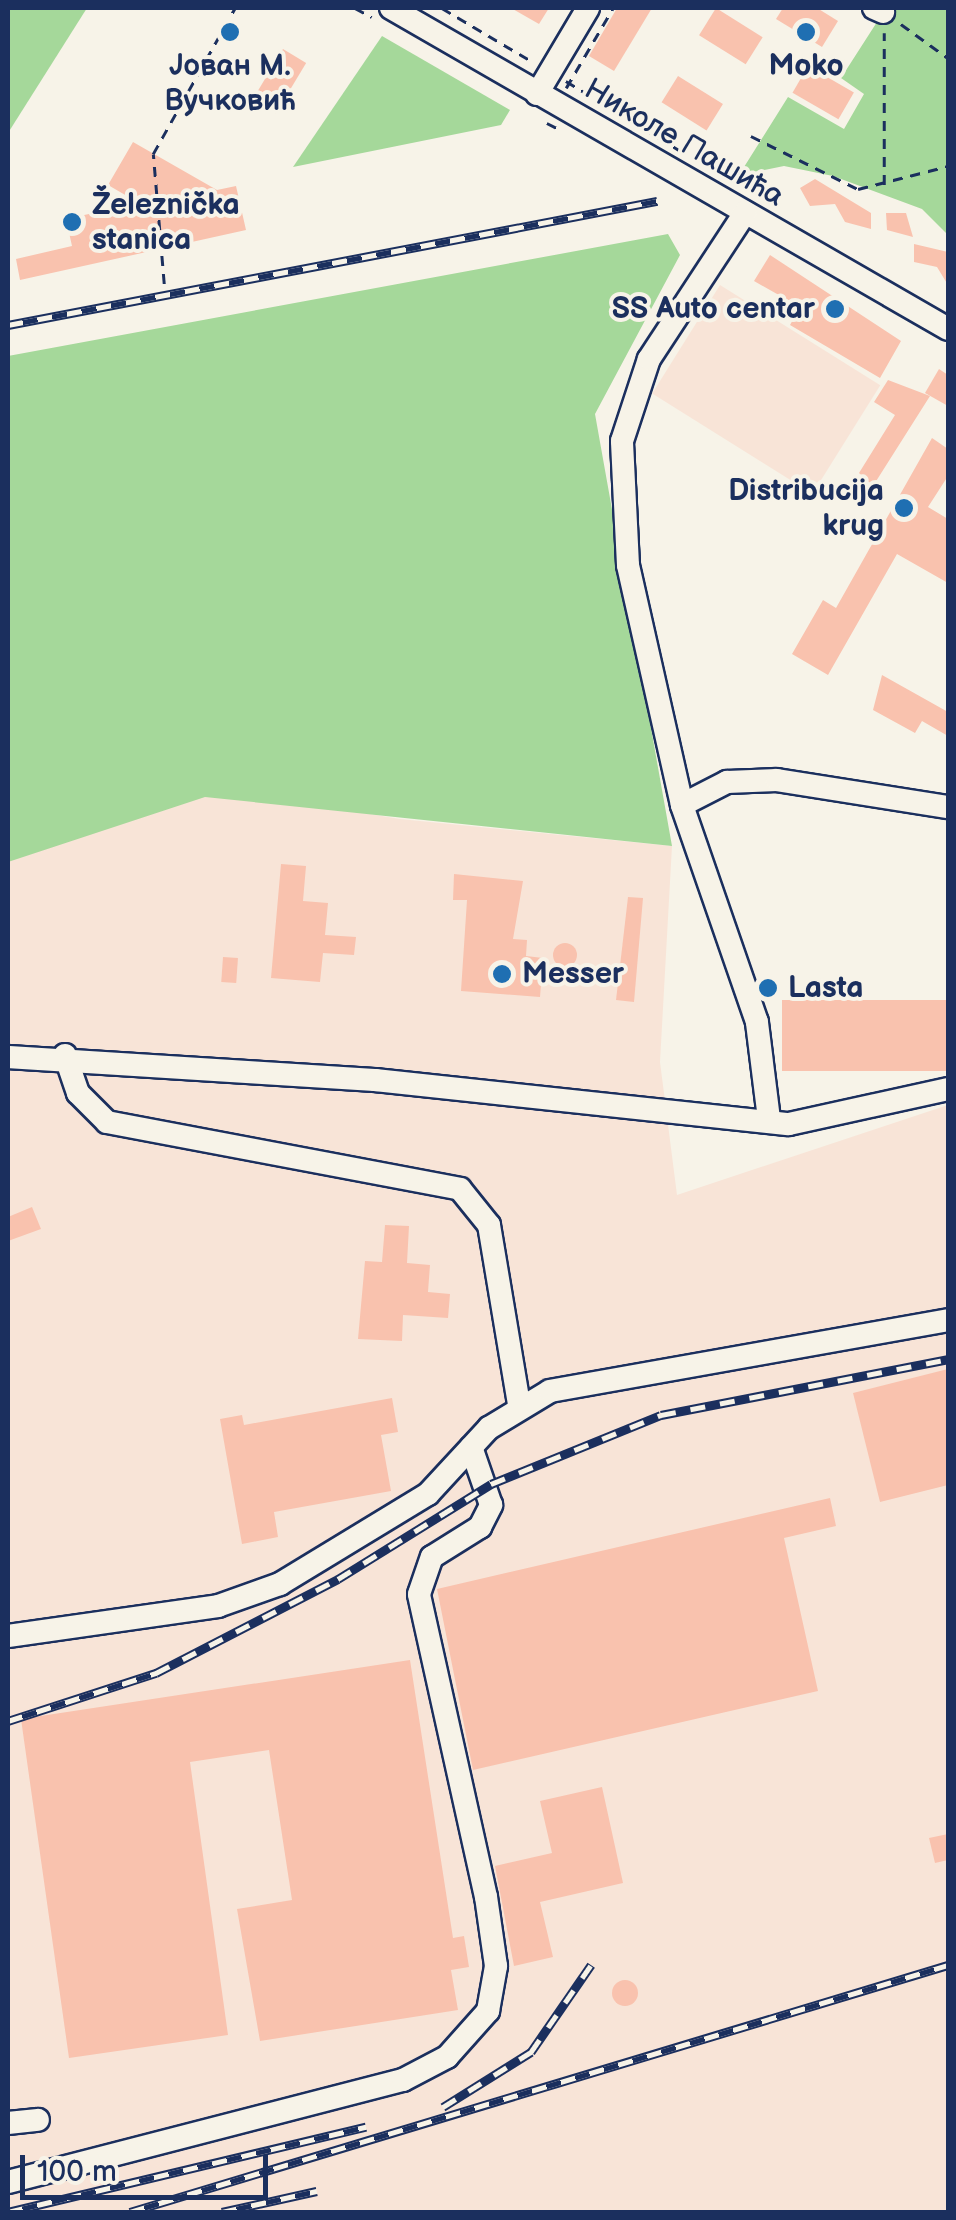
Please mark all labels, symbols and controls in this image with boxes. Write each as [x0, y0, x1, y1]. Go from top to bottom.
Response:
marker: Јован М. Вучковић [219, 21, 241, 43]
marker: Moko [795, 21, 817, 43]
place label: Јован М. Вучковић [164, 48, 296, 118]
place label: Moko [768, 48, 844, 84]
street label: Николе Пашића [578, 71, 790, 215]
place label: Železnička stanica [92, 187, 240, 258]
marker: Železnička stanica [61, 211, 83, 233]
place label: SS Auto centar [612, 291, 815, 327]
marker: SS Auto centar [824, 298, 846, 320]
place label: Distribucija krug [728, 473, 884, 544]
marker: Distribucija krug [893, 497, 915, 519]
place label: Messer [522, 956, 624, 992]
marker: Messer [491, 963, 513, 985]
place label: Lasta [788, 970, 864, 1006]
marker: Lasta [757, 977, 779, 999]
scale bar [25, 2135, 272, 2197]
text: 100 m [37, 2154, 117, 2190]

